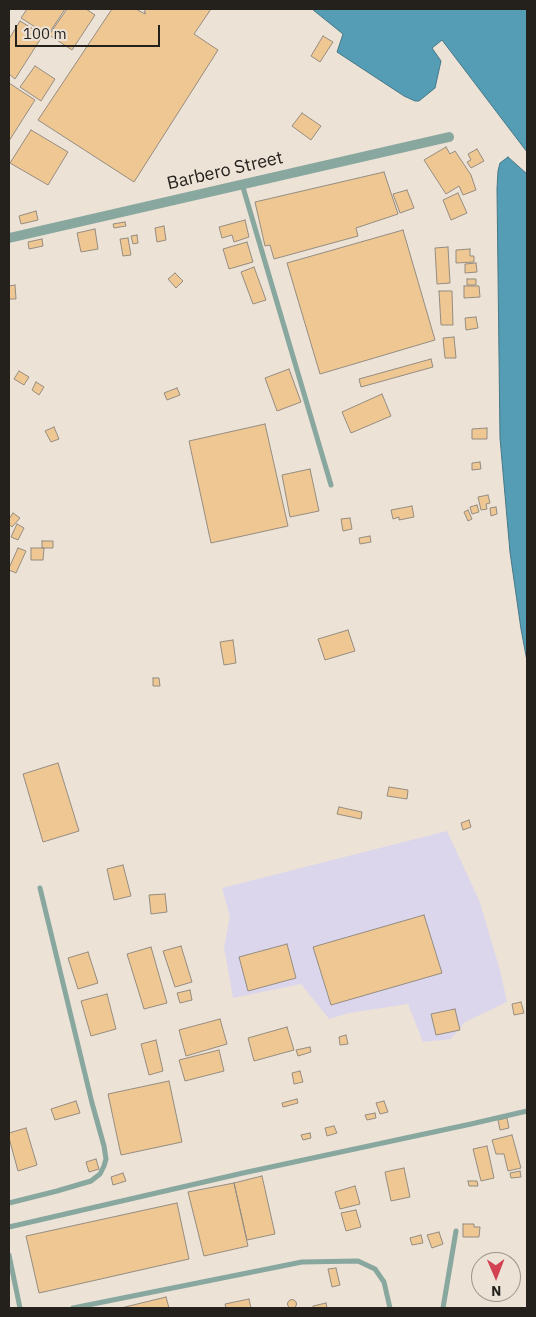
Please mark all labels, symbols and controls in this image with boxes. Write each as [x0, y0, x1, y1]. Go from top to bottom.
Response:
scale bar [18, 15, 162, 47]
text: 100 m [23, 24, 67, 43]
street label: Barbero Street [165, 147, 285, 195]
north arrow [471, 1252, 521, 1302]
text: N [491, 1282, 501, 1300]

